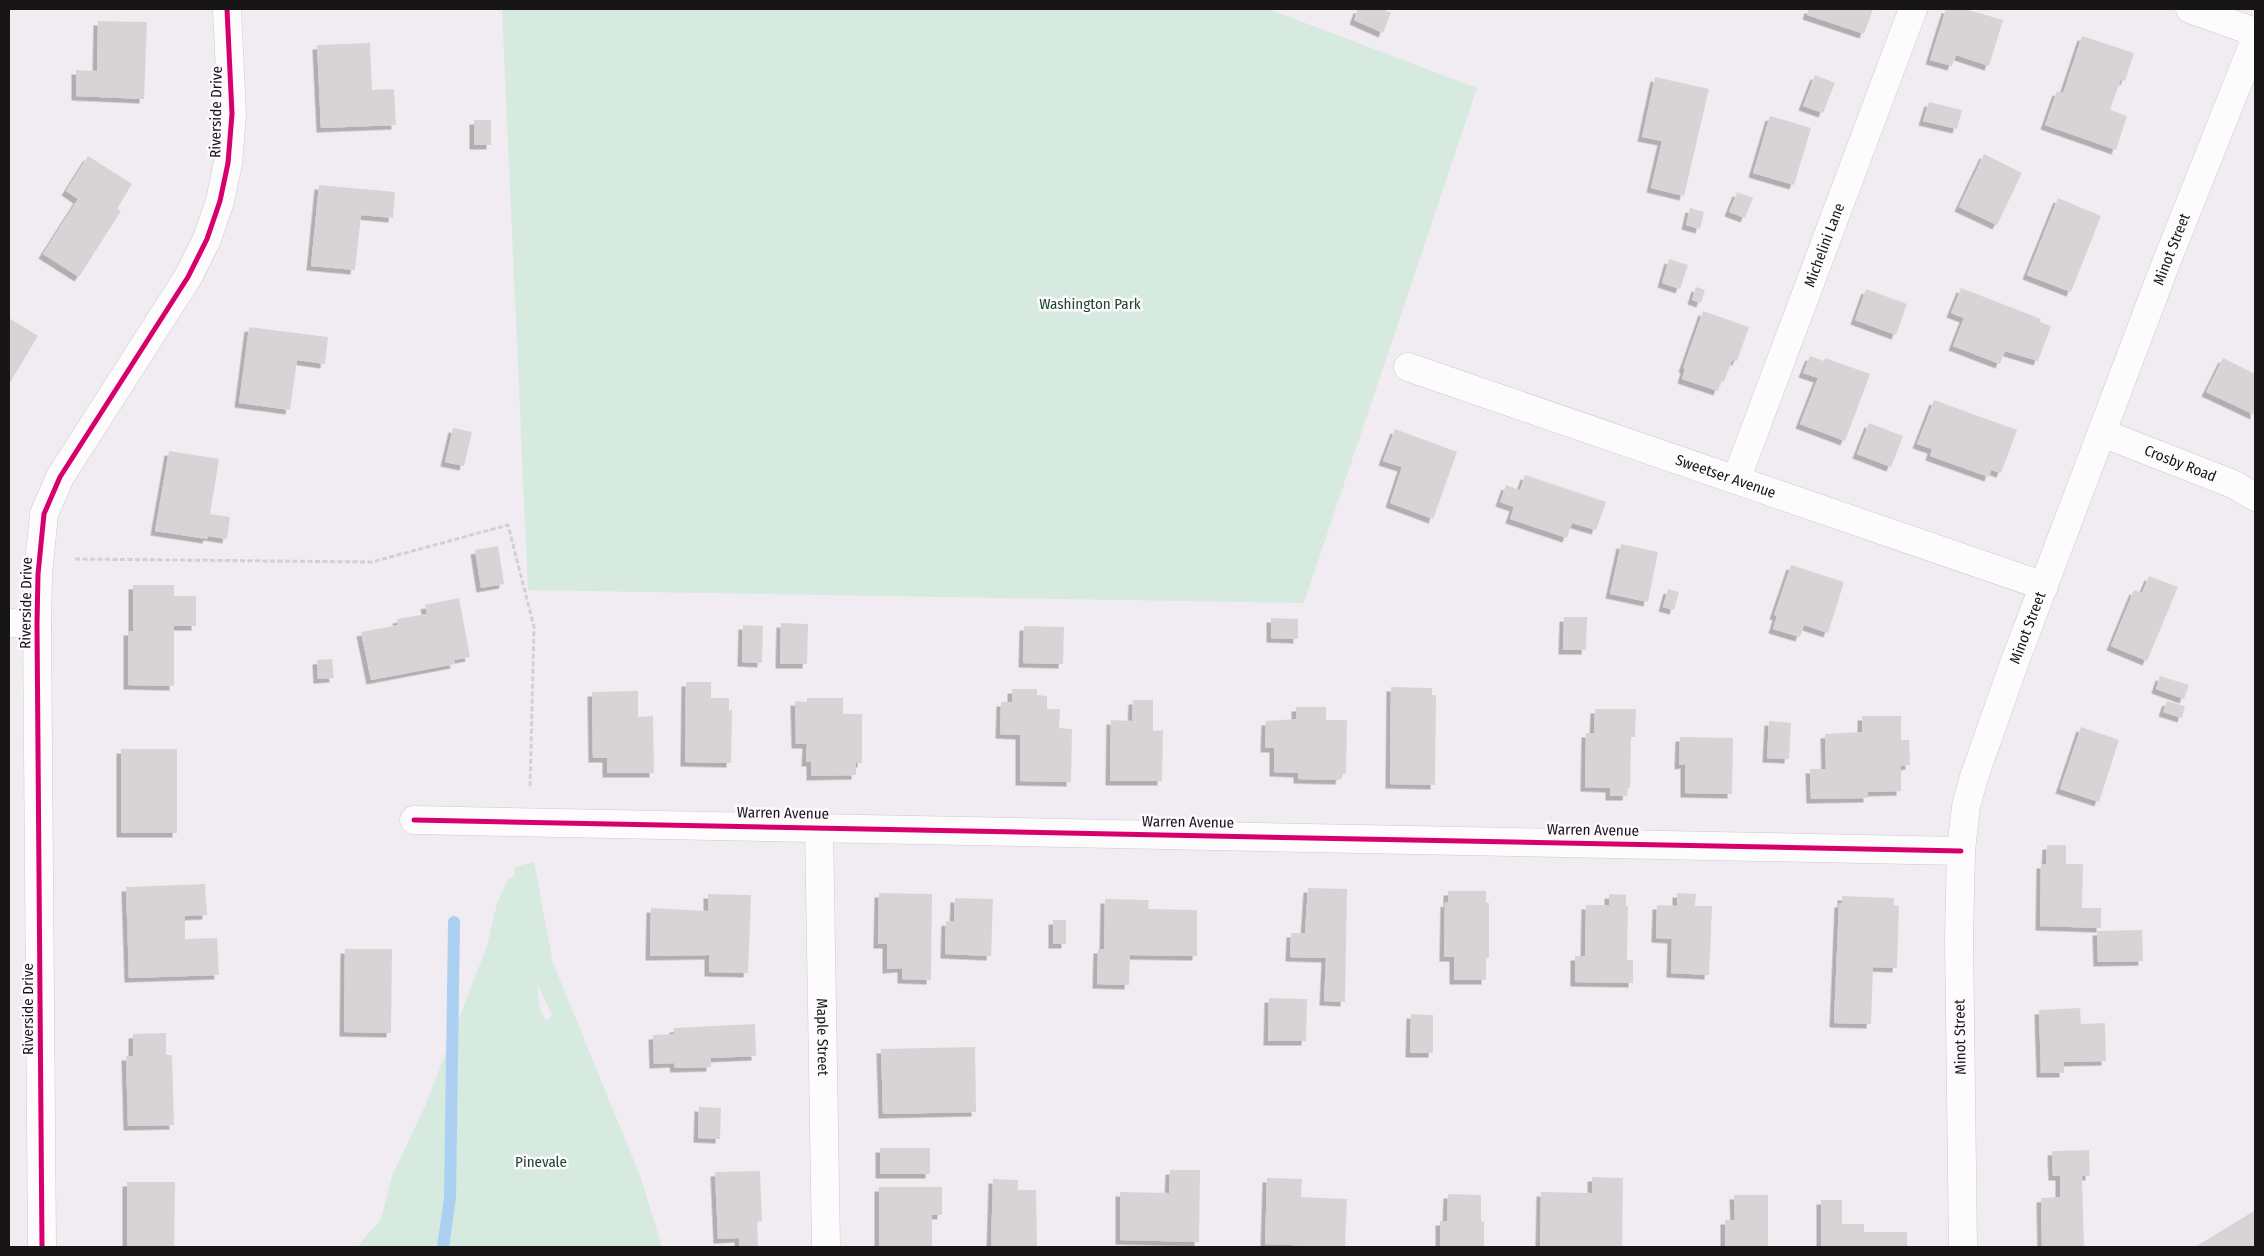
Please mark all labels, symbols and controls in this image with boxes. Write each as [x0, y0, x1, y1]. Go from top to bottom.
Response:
street label: Riverside Drive [206, 66, 226, 158]
street label: Michelini Lane [1800, 200, 1848, 290]
street label: Minot Street [2149, 211, 2194, 288]
park label: Washington Park [1039, 295, 1141, 313]
street label: Crosby Road [2142, 441, 2219, 486]
street label: Sweetser Avenue [1673, 451, 1778, 502]
street label: Riverside Drive [16, 557, 36, 649]
street label: Minot Street [2006, 589, 2049, 666]
street label: Warren Avenue [737, 803, 829, 823]
street label: Warren Avenue [1142, 812, 1234, 832]
street label: Warren Avenue [1547, 820, 1639, 840]
street label: Riverside Drive [19, 963, 37, 1055]
street label: Maple Street [813, 998, 832, 1076]
street label: Minot Street [1950, 999, 1970, 1075]
park label: Pinevale [515, 1153, 567, 1171]

